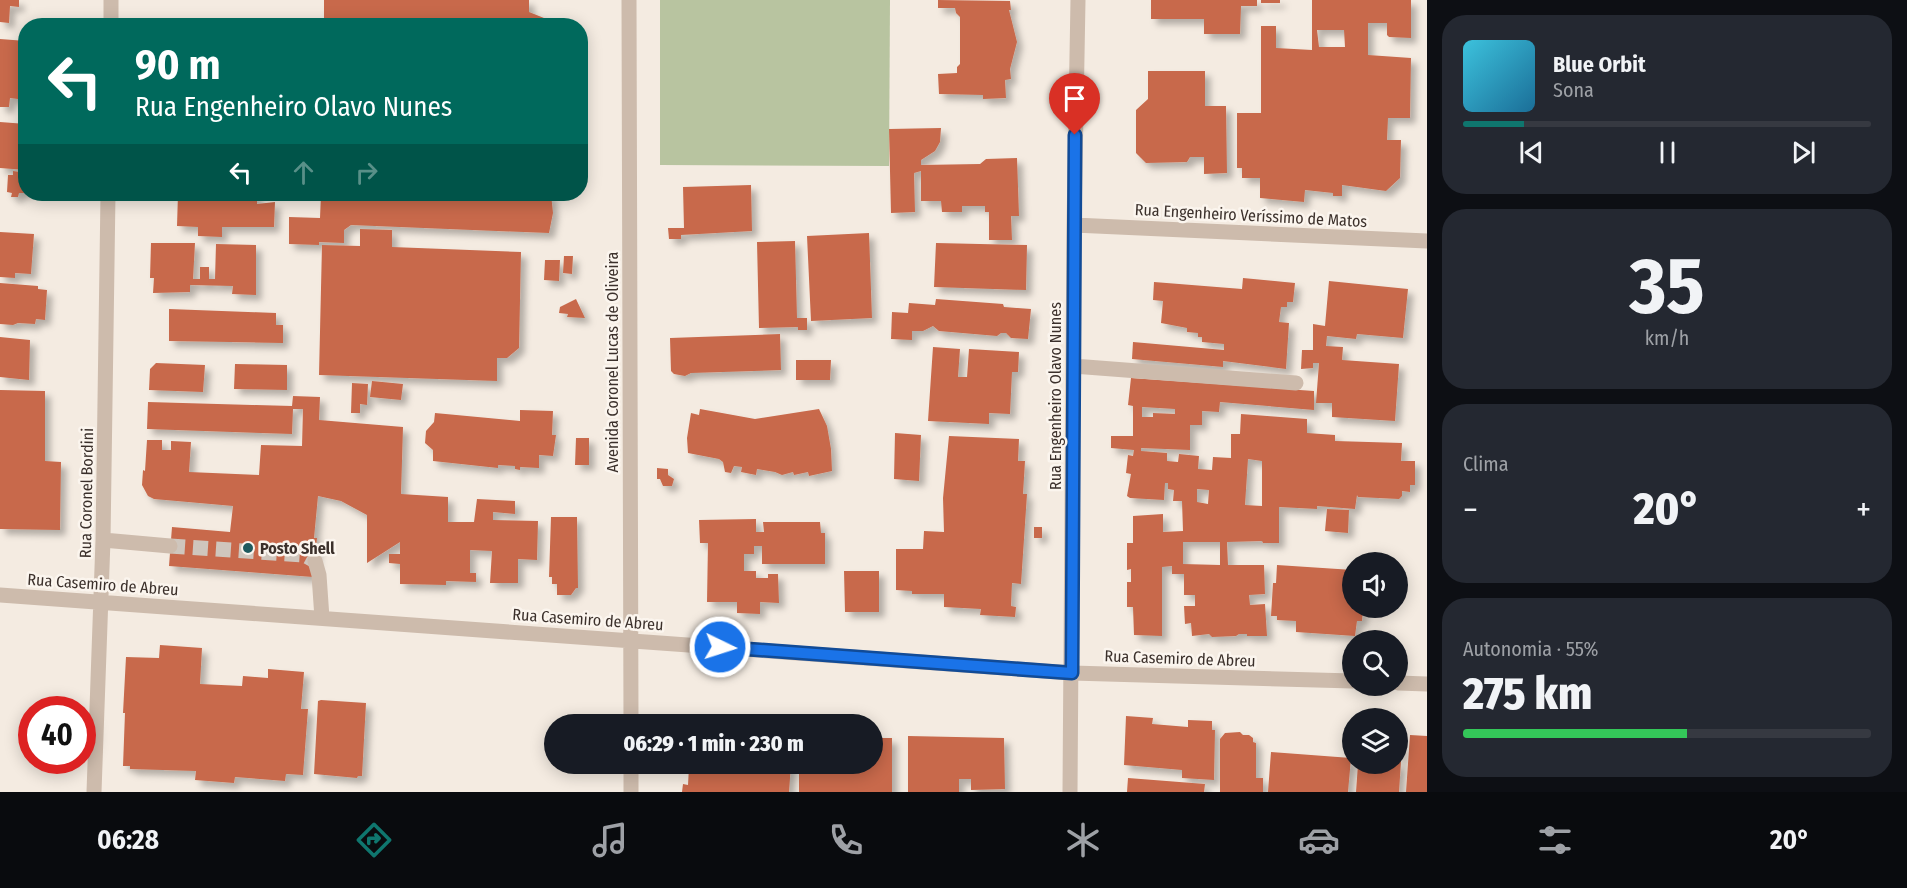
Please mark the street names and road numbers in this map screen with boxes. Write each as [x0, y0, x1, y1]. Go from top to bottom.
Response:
street label: Rua Engenheiro Veríssimo de Matos [1134, 200, 1368, 231]
street label: Avenida Coronel Lucas de Oliveira [603, 251, 622, 472]
street label: Rua Engenheiro Olavo Nunes [1046, 302, 1065, 490]
street label: Rua Coronel Bordini [76, 428, 97, 558]
street label: Rua Casemiro de Abreu [27, 570, 179, 599]
street label: Rua Casemiro de Abreu [512, 605, 664, 634]
street label: Rua Casemiro de Abreu [1104, 646, 1256, 671]

